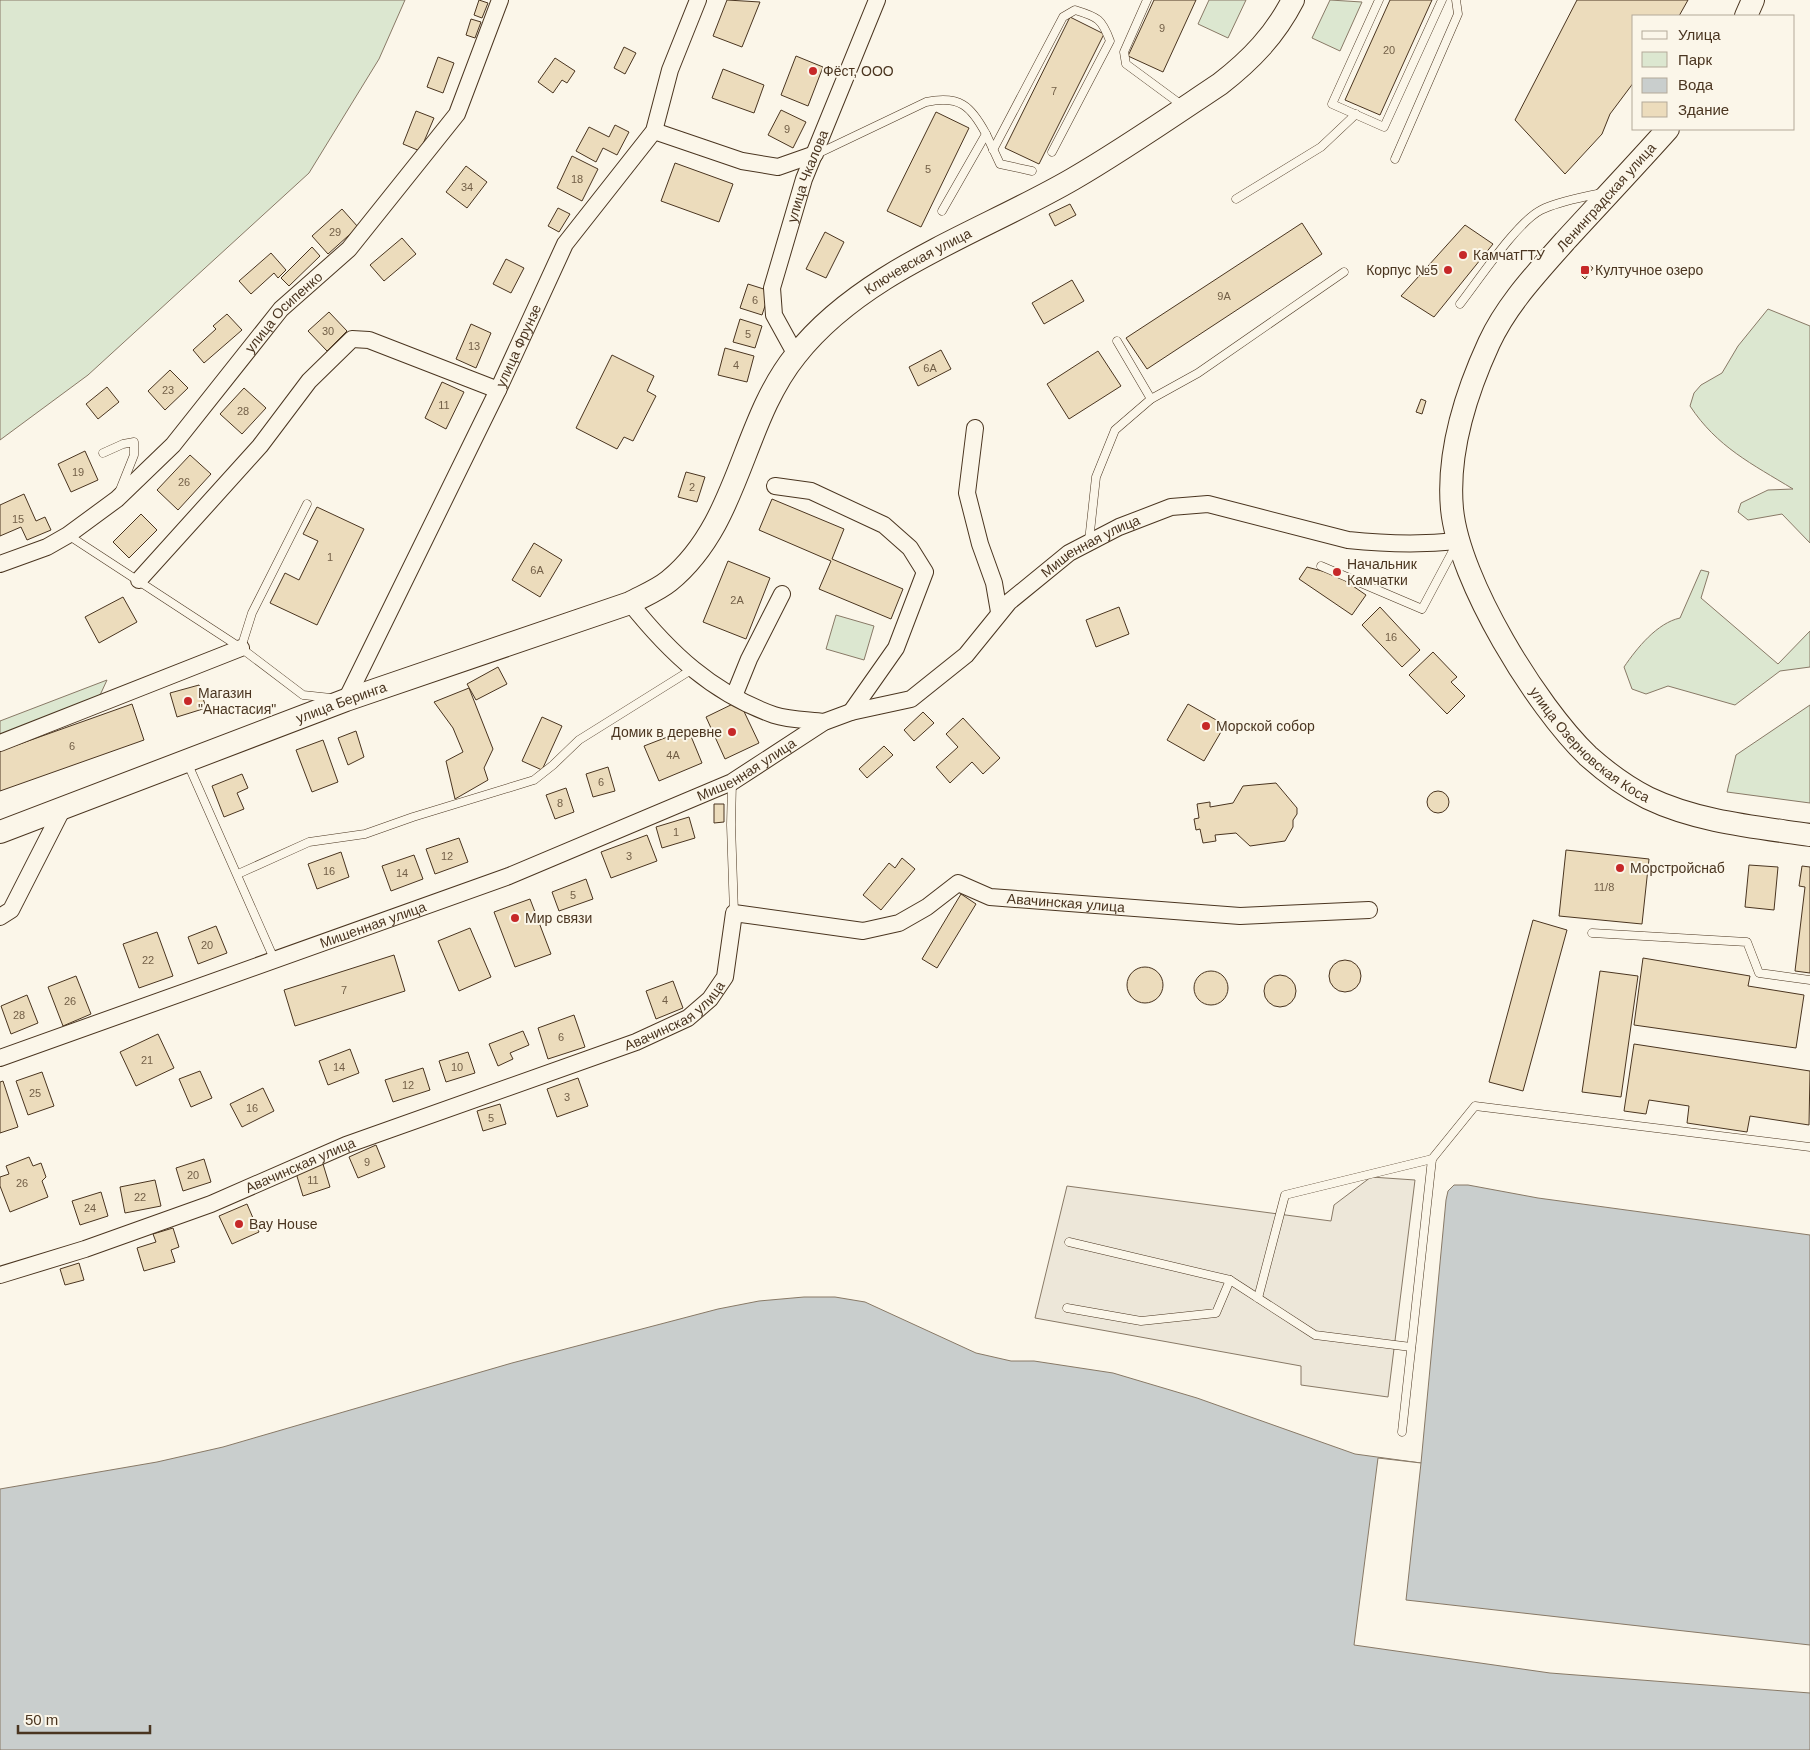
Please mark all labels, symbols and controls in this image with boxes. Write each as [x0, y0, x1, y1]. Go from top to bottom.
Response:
legend [1632, 15, 1795, 130]
house number: 9 [1159, 22, 1165, 34]
text: Улица [1678, 26, 1721, 43]
house number: 20 [1383, 44, 1395, 56]
text: Парк [1678, 51, 1712, 68]
place label: Фёст, ООО [823, 63, 894, 79]
marker: Фёст, ООО [807, 65, 819, 77]
text: Вода [1678, 76, 1714, 93]
house number: 7 [1051, 85, 1057, 97]
text: Здание [1678, 101, 1729, 118]
house number: 9 [784, 123, 790, 135]
street label: улица Чкалова [784, 127, 831, 224]
street label: Ленинградская улица [1553, 139, 1659, 254]
house number: 5 [925, 163, 931, 175]
house number: 18 [571, 173, 583, 185]
house number: 34 [461, 181, 473, 193]
street label: Ключевская улица [861, 225, 974, 298]
house number: 29 [329, 226, 341, 238]
place label: КамчатГТУ [1473, 247, 1545, 263]
marker: КамчатГТУ [1457, 249, 1469, 261]
place label: Корпус №5 [1366, 262, 1438, 278]
place label: Култучное озеро [1595, 262, 1704, 278]
marker: Корпус №5 [1442, 264, 1454, 276]
marker: Култучное озеро [1579, 264, 1591, 276]
street label: улица Осипенко [242, 268, 326, 356]
house number: 9А [1217, 290, 1231, 302]
house number: 6 [752, 294, 758, 306]
street label: улица Фрунзе [492, 302, 544, 390]
house number: 30 [322, 325, 334, 337]
house number: 5 [745, 328, 751, 340]
house number: 13 [468, 340, 480, 352]
house number: 4 [733, 359, 739, 371]
house number: 6А [923, 362, 937, 374]
house number: 23 [162, 384, 174, 396]
house number: 11 [438, 399, 450, 411]
house number: 28 [237, 405, 249, 417]
house number: 19 [72, 466, 84, 478]
house number: 26 [178, 476, 190, 488]
house number: 2 [689, 481, 695, 493]
street label: Мишенная улица [1038, 512, 1142, 580]
house number: 15 [12, 513, 24, 525]
house number: 1 [327, 551, 333, 563]
place label: Начальник Камчатки [1347, 556, 1418, 588]
house number: 6А [530, 564, 544, 576]
marker: Начальник Камчатки [1331, 566, 1343, 578]
house number: 2А [730, 594, 744, 606]
house number: 16 [1385, 631, 1397, 643]
street label: улица Беринга [294, 679, 389, 726]
street label: улица Озерновская Коса [1526, 684, 1653, 806]
place label: Магазин "Анастасия" [198, 685, 276, 717]
marker: Магазин "Анастасия" [182, 695, 194, 707]
place label: Морской собор [1216, 718, 1315, 734]
marker: Морской собор [1200, 720, 1212, 732]
place label: Домик в деревне [611, 724, 722, 740]
marker: Домик в деревне [726, 726, 738, 738]
street label: Мишенная улица [694, 735, 799, 804]
house number: 6 [69, 740, 75, 752]
house number: 4А [666, 749, 680, 761]
house number: 6 [598, 776, 604, 788]
house number: 8 [557, 797, 563, 809]
house number: 1 [673, 826, 679, 838]
house number: 12 [441, 850, 453, 862]
house number: 3 [626, 850, 632, 862]
place label: Морстройснаб [1630, 860, 1725, 876]
marker: Морстройснаб [1614, 862, 1626, 874]
house number: 16 [323, 865, 335, 877]
house number: 14 [396, 867, 408, 879]
house number: 11/8 [1594, 881, 1614, 893]
house number: 5 [570, 889, 576, 901]
street label: Авачинская улица [1006, 890, 1126, 915]
street label: Мишенная улица [318, 898, 428, 951]
place label: Мир связи [525, 910, 592, 926]
marker: Мир связи [509, 912, 521, 924]
house number: 20 [201, 939, 213, 951]
house number: 22 [142, 954, 154, 966]
street label: Авачинская улица [622, 978, 728, 1054]
house number: 7 [341, 984, 347, 996]
house number: 4 [662, 994, 668, 1006]
house number: 26 [64, 995, 76, 1007]
house number: 28 [13, 1009, 25, 1021]
house number: 6 [558, 1031, 564, 1043]
house number: 21 [141, 1054, 153, 1066]
house number: 14 [333, 1061, 345, 1073]
house number: 10 [451, 1061, 463, 1073]
house number: 12 [402, 1079, 414, 1091]
house number: 25 [29, 1087, 41, 1099]
house number: 3 [564, 1091, 570, 1103]
house number: 16 [246, 1102, 258, 1114]
house number: 5 [488, 1112, 494, 1124]
street label: Авачинская улица [243, 1134, 357, 1196]
house number: 9 [364, 1156, 370, 1168]
house number: 20 [187, 1169, 199, 1181]
house number: 11 [307, 1174, 319, 1186]
house number: 26 [16, 1177, 28, 1189]
house number: 22 [134, 1191, 146, 1203]
house number: 24 [84, 1202, 96, 1214]
place label: Bay House [249, 1216, 318, 1232]
marker: Bay House [233, 1218, 245, 1230]
scale bar [18, 1702, 150, 1734]
text: 50 m [25, 1711, 58, 1728]

